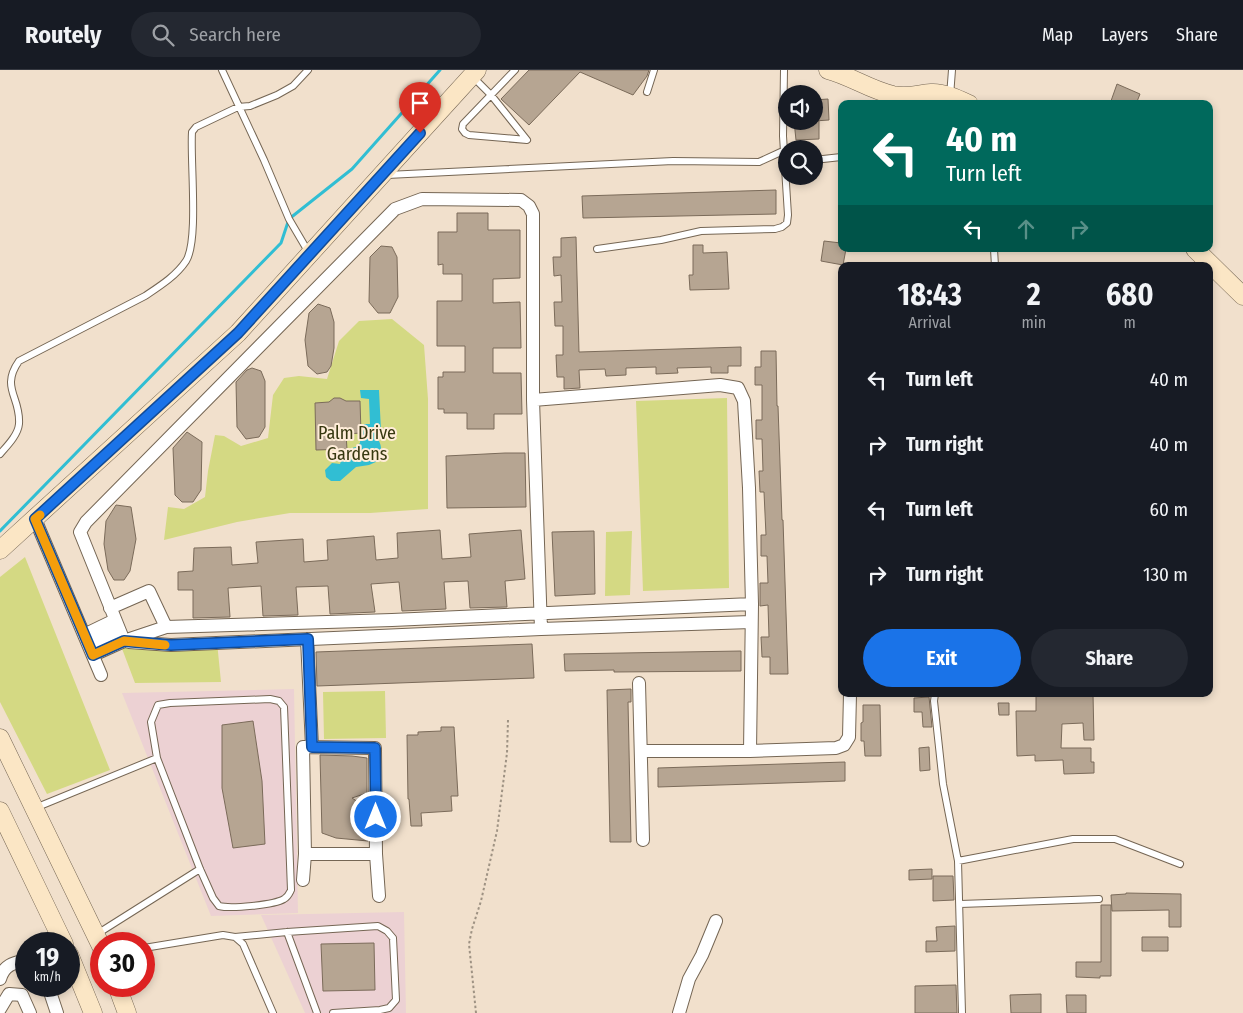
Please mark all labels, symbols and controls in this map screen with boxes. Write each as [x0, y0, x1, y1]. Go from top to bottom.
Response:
search box [131, 12, 481, 57]
text: Routely [25, 21, 101, 49]
icon: search [149, 21, 177, 49]
text: Search here [189, 23, 281, 46]
text: Map [1042, 24, 1073, 46]
text: Layers [1101, 24, 1148, 46]
text: Share [1176, 24, 1218, 46]
pin [399, 82, 441, 133]
map controls [778, 85, 823, 185]
button: sound [778, 85, 823, 130]
icon: arrive [406, 89, 434, 117]
text: 40 m [946, 118, 1017, 160]
icon: left [863, 120, 928, 185]
button: search [778, 140, 823, 185]
text: Turn left [946, 160, 1022, 187]
icon: left [959, 215, 987, 243]
icon: ahead [1012, 215, 1040, 243]
icon: right [1065, 215, 1093, 243]
text: 18:43 [897, 277, 962, 313]
text: 2 [1027, 277, 1041, 313]
text: 680 [1106, 277, 1154, 313]
text: Arrival [908, 313, 951, 332]
text: min [1021, 313, 1046, 332]
text: m [1123, 313, 1136, 332]
icon: left [863, 366, 891, 394]
text: Turn left [906, 368, 973, 391]
text: 40 m [1150, 368, 1188, 391]
park label: Palm Drive Gardens [318, 422, 396, 465]
icon: right [863, 431, 891, 459]
text: Turn right [906, 433, 983, 456]
text: 40 m [1150, 433, 1188, 456]
icon: left [863, 496, 891, 524]
text: Turn left [906, 498, 973, 521]
text: 60 m [1150, 498, 1188, 521]
icon: right [863, 561, 891, 589]
text: Turn right [906, 563, 983, 586]
text: 130 m [1143, 563, 1188, 586]
button: Exit [863, 629, 1021, 687]
button: Share [1031, 629, 1188, 687]
position arrow [349, 790, 401, 842]
speed limit sign: 30 [90, 932, 155, 997]
text: 19 [36, 943, 59, 973]
text: km/h [34, 970, 61, 984]

